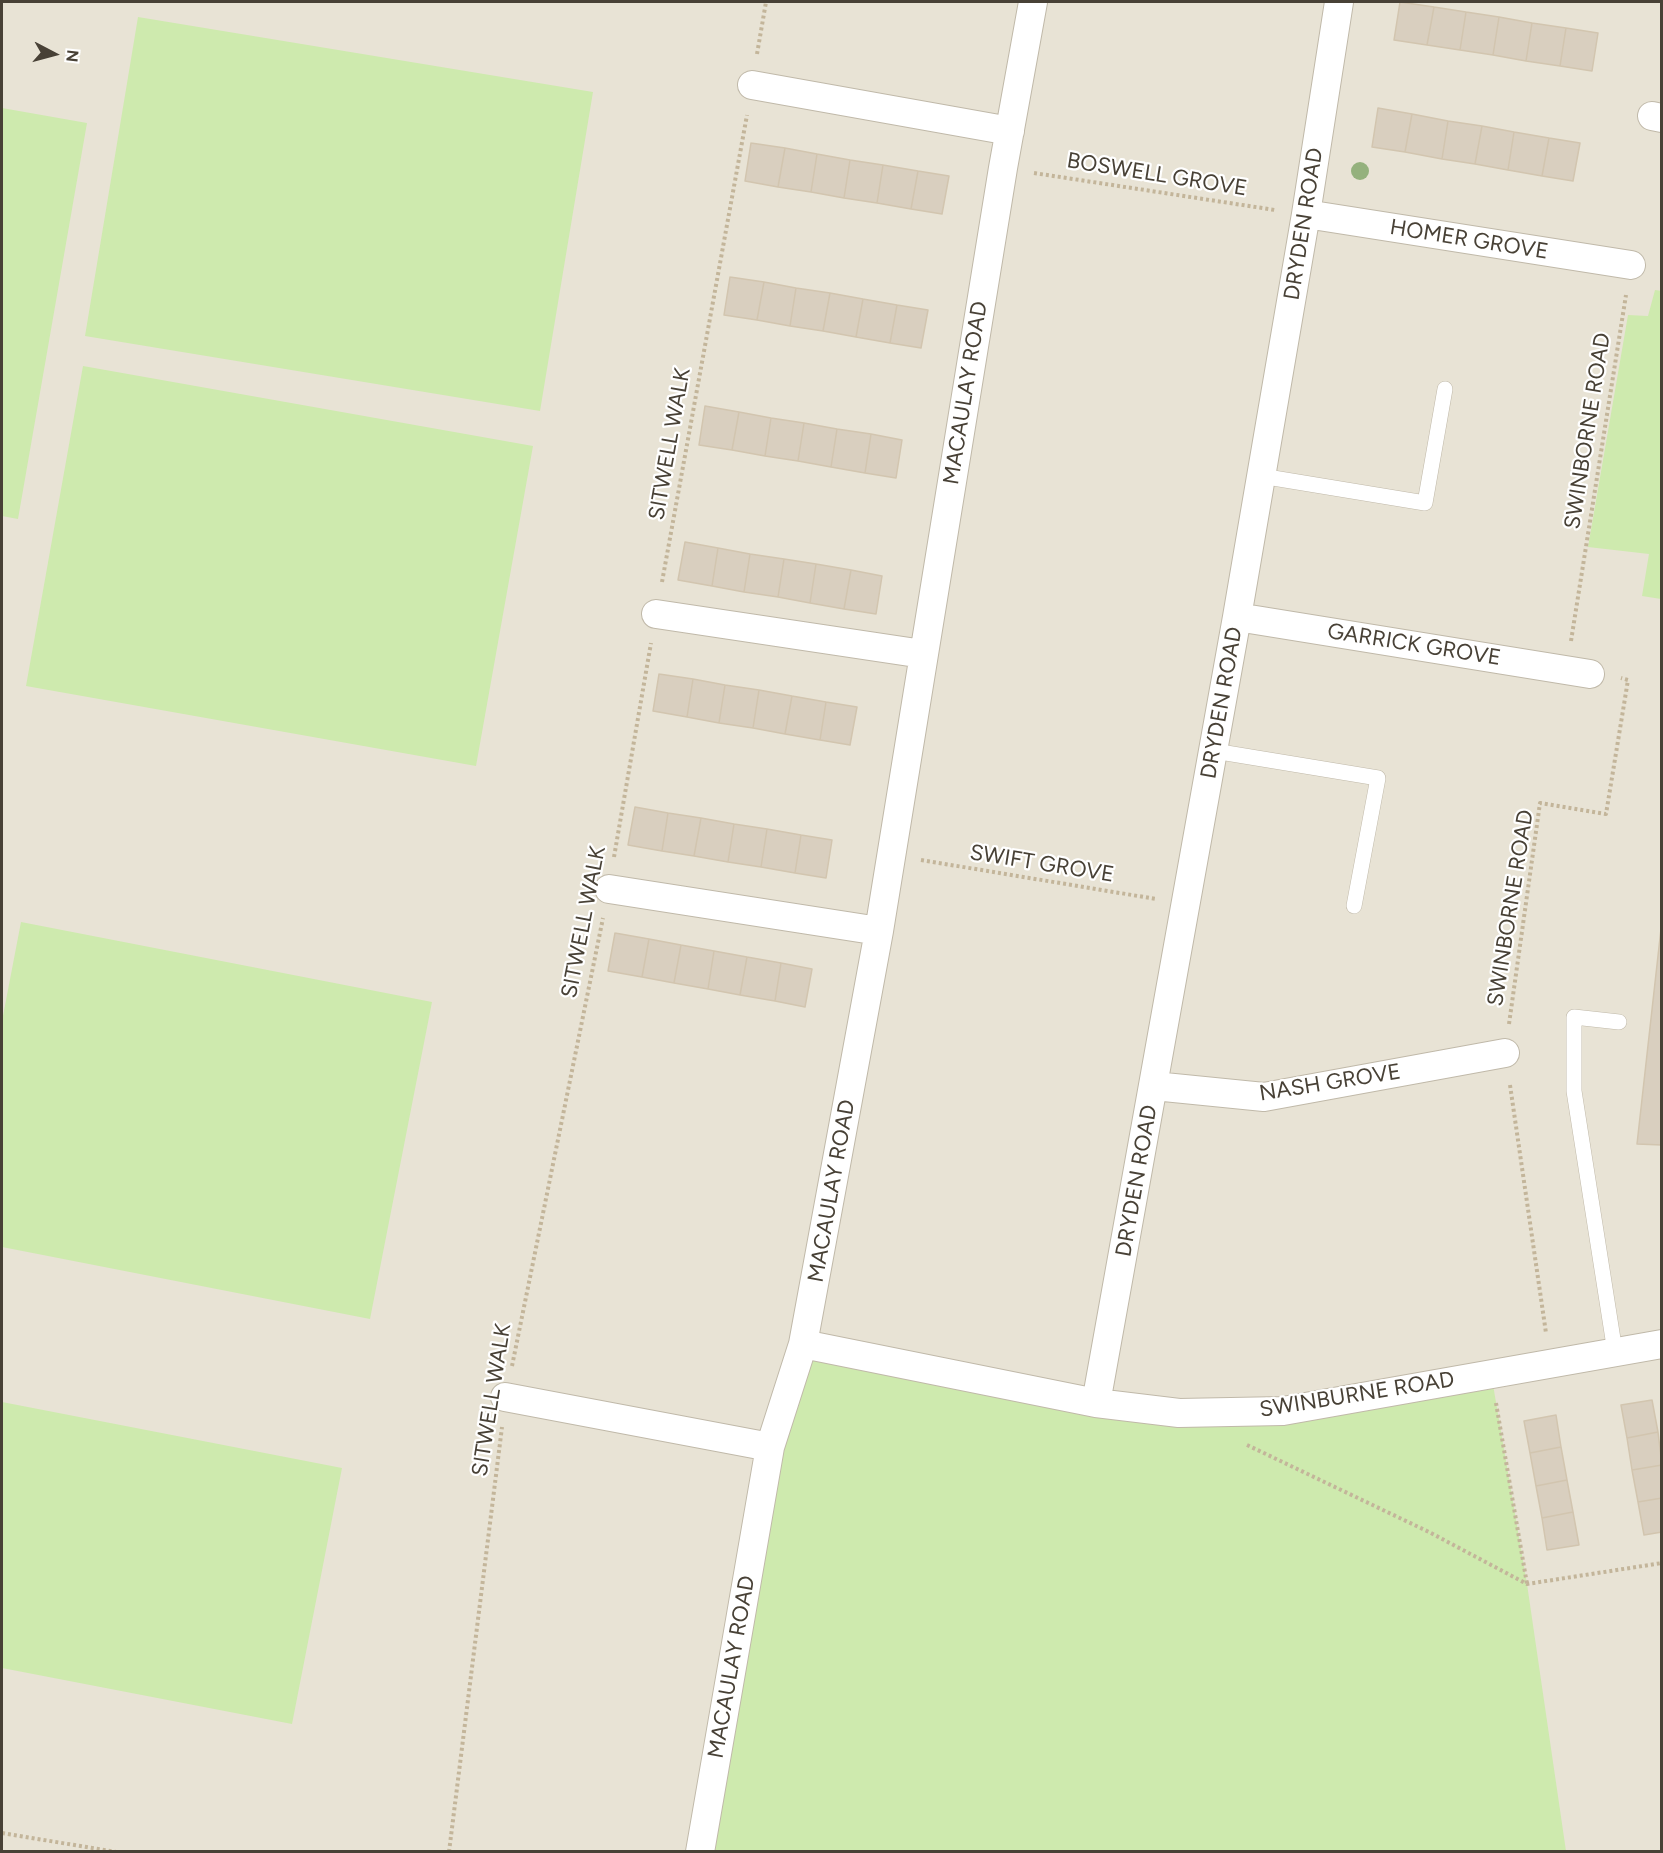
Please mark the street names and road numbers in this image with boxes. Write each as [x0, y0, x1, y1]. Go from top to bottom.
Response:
street label: DRYDEN ROAD [1279, 146, 1329, 302]
street label: BOSWELL GROVE [1065, 148, 1249, 202]
street label: HOMER GROVE [1388, 214, 1550, 266]
street label: MACAULAY ROAD [938, 300, 994, 486]
street label: SWINBORNE ROAD [1559, 331, 1617, 531]
street label: SITWELL WALK [644, 366, 696, 522]
street label: GARRICK GROVE [1325, 618, 1503, 672]
street label: DRYDEN ROAD [1196, 625, 1248, 781]
street label: SWINBORNE ROAD [1482, 808, 1540, 1008]
street label: SWIFT GROVE [968, 840, 1116, 888]
street label: SITWELL WALK [556, 844, 612, 1000]
street label: NASH GROVE [1257, 1059, 1403, 1107]
street label: MACAULAY ROAD [803, 1098, 861, 1284]
street label: DRYDEN ROAD [1111, 1103, 1163, 1259]
street label: SITWELL WALK [467, 1322, 517, 1478]
street label: SWINBURNE ROAD [1258, 1367, 1456, 1423]
street label: MACAULAY ROAD [703, 1574, 761, 1760]

